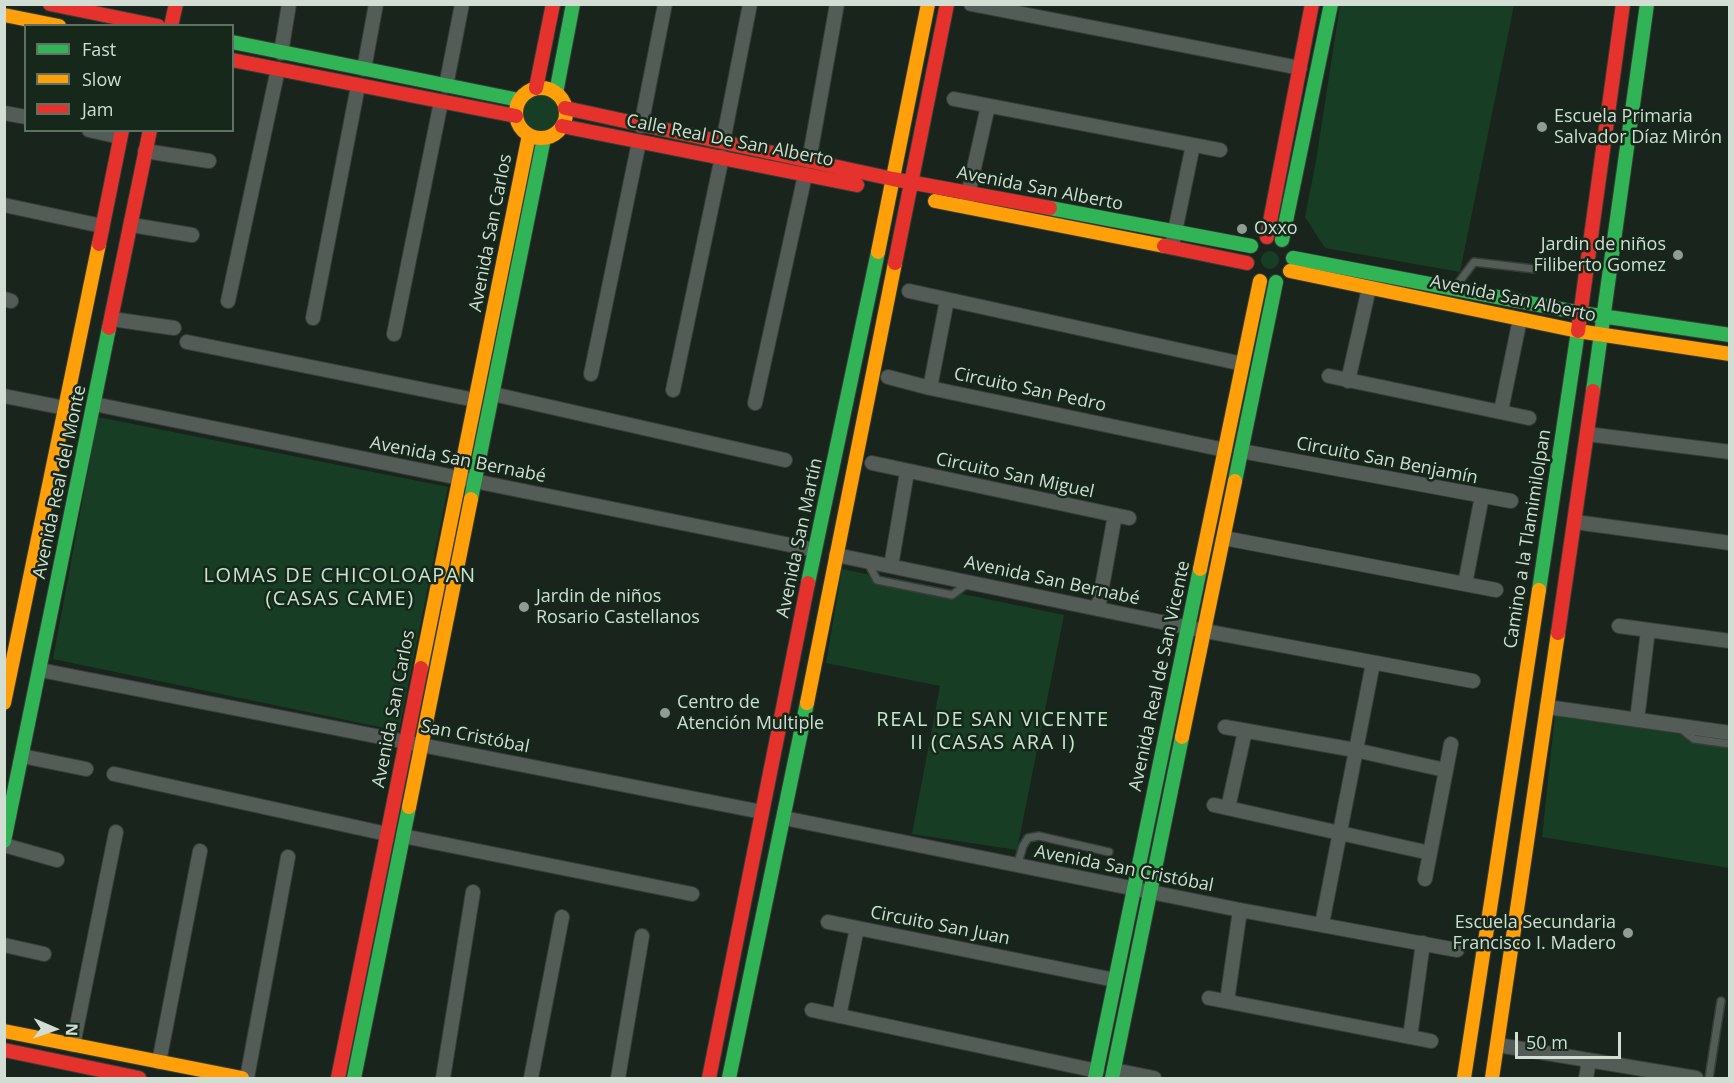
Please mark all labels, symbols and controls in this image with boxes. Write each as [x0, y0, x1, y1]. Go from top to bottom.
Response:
legend [24, 24, 234, 132]
text: Fast [82, 37, 116, 61]
text: Slow [82, 67, 121, 91]
text: Jam [82, 97, 114, 121]
place label: Escuela Primaria Salvador Díaz Mirón [1554, 106, 1722, 148]
street label: Calle Real De San Alberto [625, 110, 835, 172]
marker: Escuela Primaria Salvador Díaz Mirón [1535, 120, 1549, 134]
street label: Avenida San Carlos [465, 152, 517, 314]
street label: Avenida San Alberto [955, 162, 1125, 216]
place label: Oxxo [1254, 218, 1298, 240]
marker: Oxxo [1235, 222, 1249, 236]
place label: Jardin de niños Filiberto Gomez [1534, 234, 1666, 276]
marker: Jardin de niños Filiberto Gomez [1671, 248, 1685, 262]
street label: Avenida San Alberto [1428, 271, 1598, 327]
street label: Circuito San Pedro [952, 363, 1108, 417]
street label: Avenida Real del Monte [29, 383, 91, 581]
street label: Camino a la Tlamimilolpan [1500, 428, 1556, 650]
street label: Avenida San Bernabé [368, 432, 548, 488]
street label: Circuito San Benjamín [1294, 433, 1480, 489]
street label: Circuito San Miguel [934, 449, 1096, 503]
street label: Avenida San Martín [773, 456, 827, 620]
street label: Avenida San Bernabé [962, 552, 1142, 610]
street label: Avenida Real de San Vicente [1125, 559, 1195, 793]
district label: LOMAS DE CHICOLOAPAN (CASAS CAME) [203, 564, 477, 611]
place label: Jardin de niños Rosario Castellanos [536, 586, 700, 628]
marker: Jardin de niños Rosario Castellanos [517, 600, 531, 614]
street label: Avenida San Carlos [368, 628, 420, 790]
place label: Centro de Atención Multiple [677, 692, 824, 734]
marker: Centro de Atención Multiple [658, 706, 672, 720]
district label: REAL DE SAN VICENTE II (CASAS ARA I) [876, 708, 1110, 755]
street label: San Cristóbal [419, 716, 531, 758]
street label: Avenida San Cristóbal [1033, 841, 1215, 897]
street label: Circuito San Juan [868, 902, 1012, 950]
place label: Escuela Secundaria Francisco I. Madero [1453, 912, 1616, 954]
marker: Escuela Secundaria Francisco I. Madero [1621, 926, 1635, 940]
north arrow [24, 999, 84, 1059]
scale bar [1518, 1020, 1624, 1058]
text: N [61, 1023, 83, 1037]
text: 50 m [1526, 1030, 1568, 1054]

